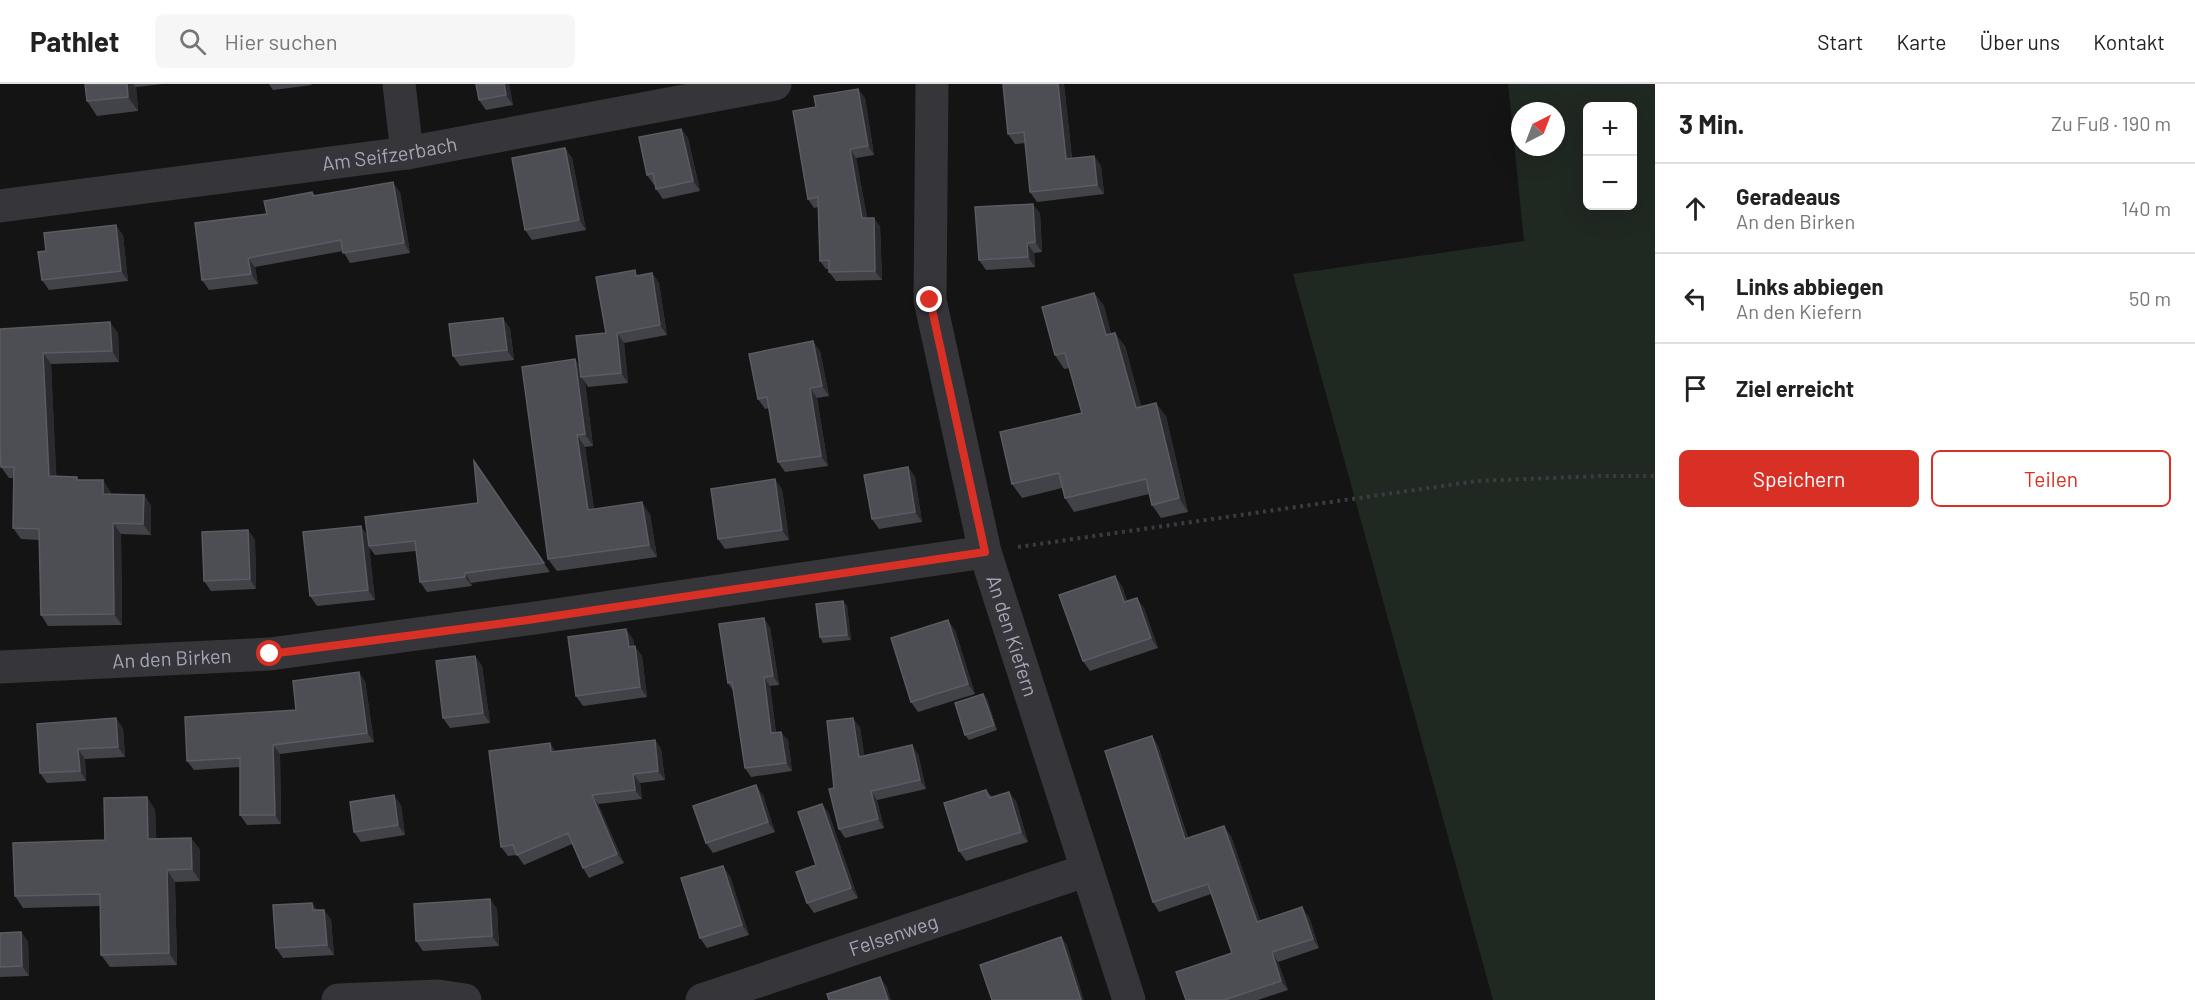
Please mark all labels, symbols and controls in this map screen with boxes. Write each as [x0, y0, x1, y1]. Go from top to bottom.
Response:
search box [155, 14, 575, 68]
text: Pathlet [30, 24, 119, 58]
icon: search [176, 25, 209, 58]
text: Hier suchen [224, 28, 338, 54]
text: Start [1817, 29, 1864, 54]
text: Karte [1897, 29, 1947, 54]
text: Über uns [1980, 29, 2060, 54]
text: Kontakt [2093, 29, 2165, 54]
north arrow [1511, 102, 1565, 156]
map controls [1583, 102, 1637, 210]
button: + [1583, 102, 1637, 156]
text: 3 Min. [1679, 108, 1745, 139]
text: Zu Fuß · 190 m [2051, 111, 2171, 135]
street label: Am Seifzerbach [320, 131, 459, 175]
button: − [1583, 156, 1637, 210]
text: Geradeaus [1736, 183, 1840, 209]
icon: ahead [1679, 192, 1712, 225]
text: 140 m [2121, 196, 2171, 220]
text: An den Birken [1736, 209, 1855, 233]
text: Links abbiegen [1736, 273, 1884, 299]
icon: left [1679, 282, 1712, 315]
route end [916, 286, 942, 312]
text: 50 m [2129, 286, 2171, 310]
text: An den Kiefern [1736, 299, 1862, 323]
icon: arrive [1679, 372, 1712, 405]
text: Ziel erreicht [1736, 375, 1854, 401]
button: Speichern [1679, 450, 1919, 507]
button: Teilen [1931, 450, 2171, 507]
street label: An den Kiefern [982, 572, 1044, 699]
route start [256, 640, 282, 666]
street label: An den Birken [112, 643, 232, 673]
street label: Felsenweg [846, 908, 941, 961]

